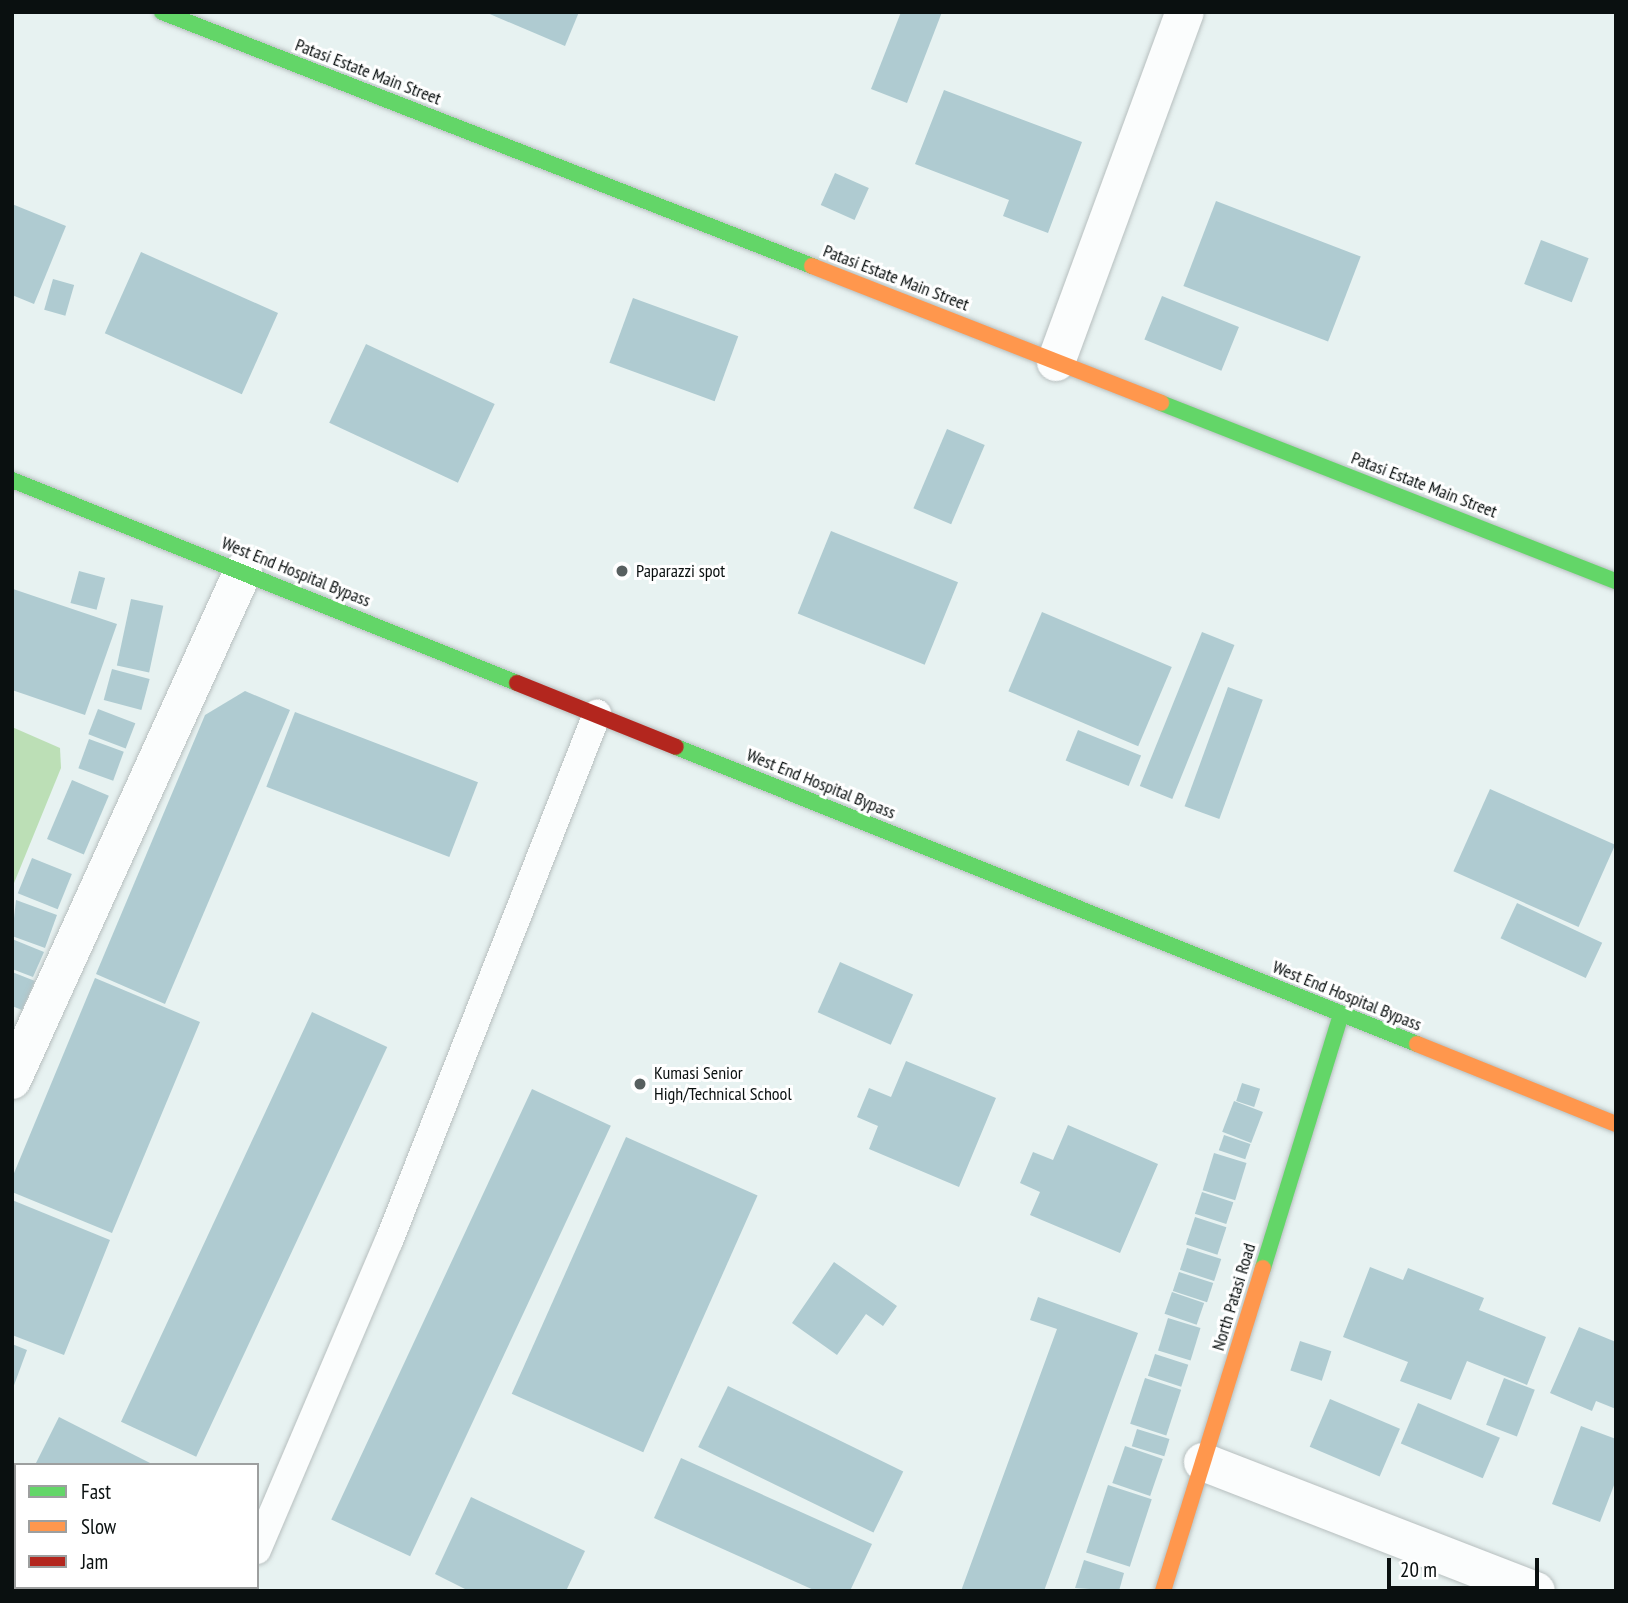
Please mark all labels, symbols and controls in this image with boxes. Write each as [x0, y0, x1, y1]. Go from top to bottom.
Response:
street label: Patasi Estate Main Street [292, 34, 444, 110]
street label: Patasi Estate Main Street [820, 240, 972, 316]
street label: Patasi Estate Main Street [1348, 447, 1500, 523]
street label: West End Hospital Bypass [218, 532, 374, 612]
place label: Paparazzi spot [636, 560, 725, 582]
marker: Paparazzi spot [614, 563, 630, 579]
street label: West End Hospital Bypass [743, 744, 899, 824]
street label: West End Hospital Bypass [1269, 956, 1425, 1036]
place label: Kumasi Senior High/Technical School [654, 1063, 792, 1106]
marker: Kumasi Senior High/Technical School [632, 1076, 648, 1092]
street label: North Patasi Road [1207, 1241, 1261, 1353]
legend [14, 1463, 259, 1589]
text: Fast [81, 1478, 111, 1505]
text: Slow [81, 1513, 116, 1540]
scale bar [1390, 1544, 1542, 1588]
text: Jam [81, 1548, 108, 1575]
text: 20 m [1400, 1556, 1437, 1583]

